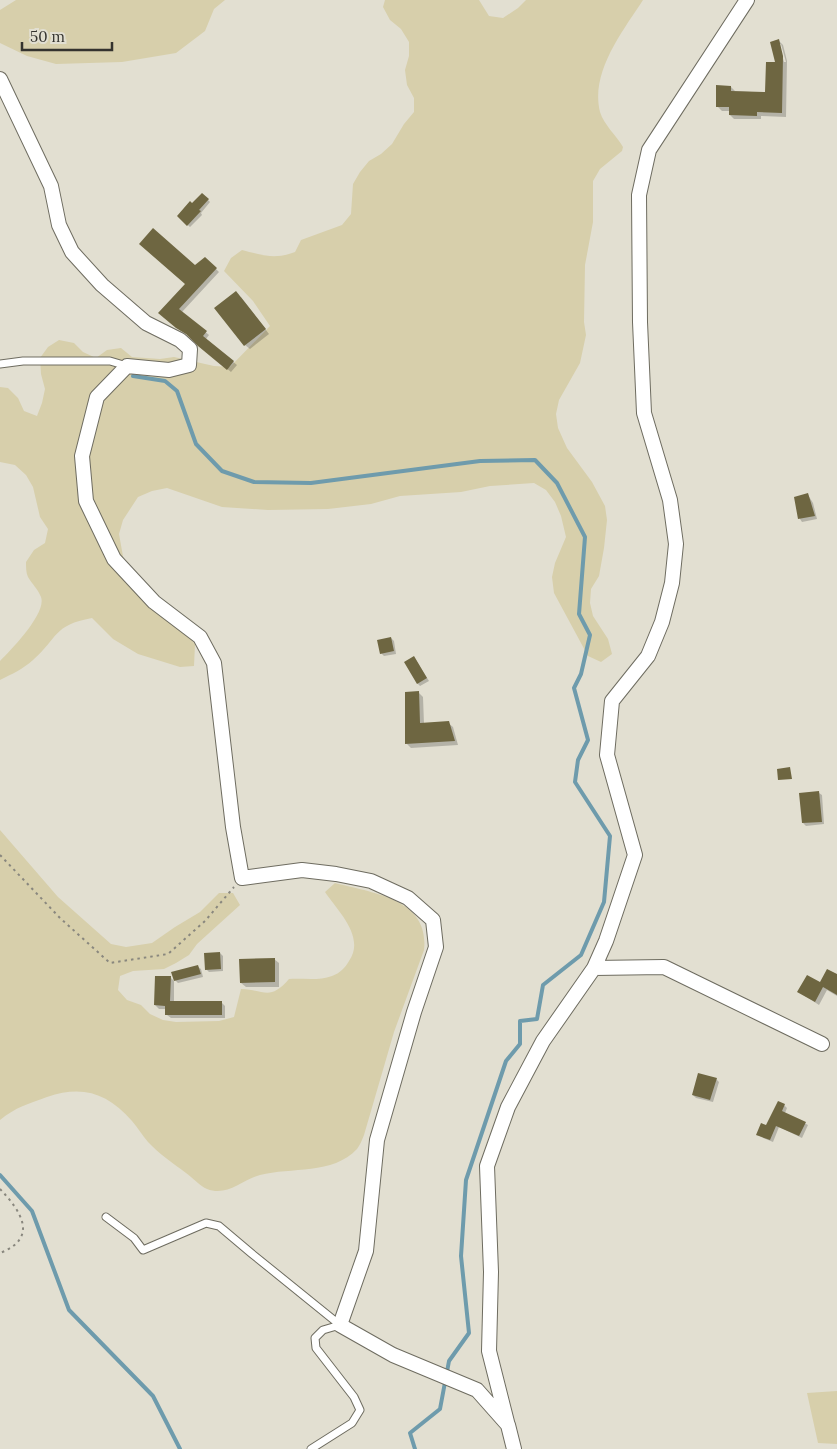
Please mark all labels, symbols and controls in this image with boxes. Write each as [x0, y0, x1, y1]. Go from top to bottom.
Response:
scale bar [22, 20, 112, 52]
text: 50 m [30, 27, 65, 46]

